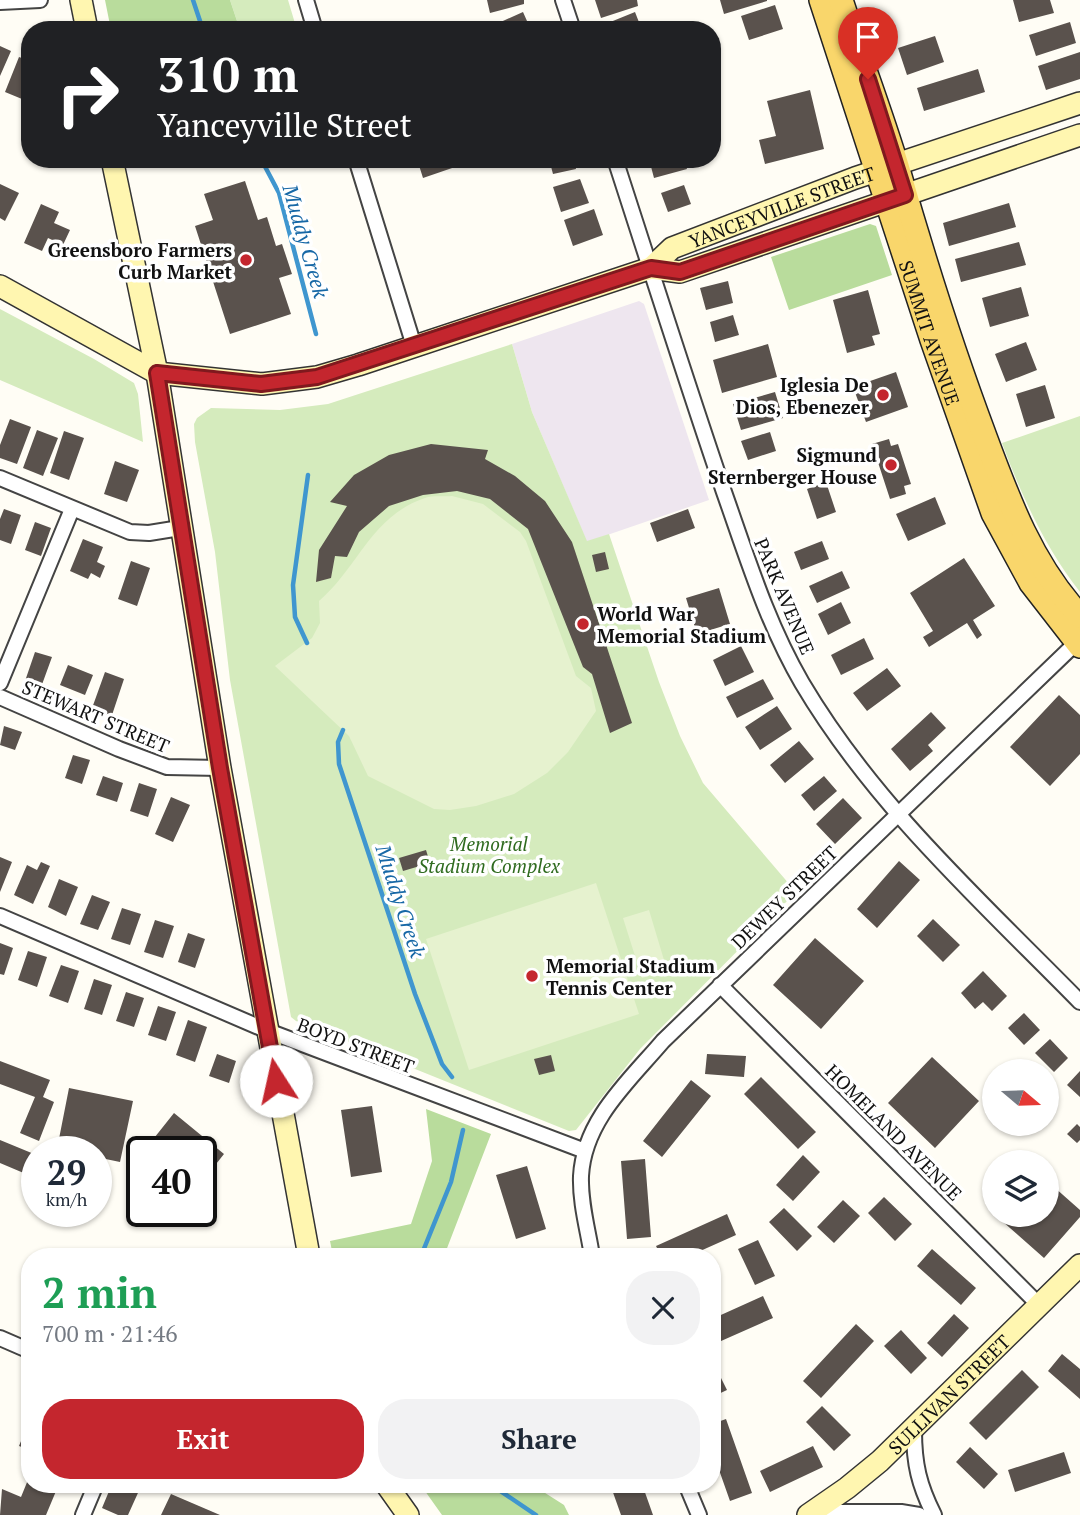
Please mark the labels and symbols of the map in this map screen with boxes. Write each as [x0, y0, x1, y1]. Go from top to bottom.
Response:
pin [838, 7, 898, 79]
street label: YANCEYVILLE STREET [685, 160, 878, 253]
water label: Muddy Creek [276, 180, 336, 302]
place label: Greensboro Farmers Curb Market [48, 237, 232, 284]
marker: Greensboro Farmers Curb Market [238, 252, 254, 268]
street label: SUMMIT AVENUE [894, 257, 966, 408]
place label: Iglesia De Dios, Ebenezer [735, 372, 870, 419]
marker: Iglesia De Dios, Ebenezer [875, 387, 891, 403]
place label: Sigmund Sternberger House [708, 442, 878, 489]
marker: Sigmund Sternberger House [883, 457, 899, 473]
street label: PARK AVENUE [749, 534, 821, 658]
place label: World War Memorial Stadium [597, 601, 767, 648]
marker: World War Memorial Stadium [575, 616, 591, 632]
street label: STEWART STREET [19, 674, 174, 758]
park label: Memorial Stadium Complex [418, 831, 560, 878]
water label: Muddy Creek [369, 840, 433, 962]
street label: DEWEY STREET [726, 840, 843, 954]
place label: Memorial Stadium Tennis Center [546, 953, 716, 1000]
marker: Memorial Stadium Tennis Center [524, 968, 540, 984]
street label: BOYD STREET [294, 1011, 418, 1079]
position arrow [239, 1044, 313, 1118]
street label: HOMELAND AVENUE [820, 1058, 968, 1206]
north arrow [982, 1059, 1059, 1136]
speed limit sign: 40 [126, 1136, 217, 1227]
street label: SULLIVAN STREET [882, 1328, 1015, 1459]

